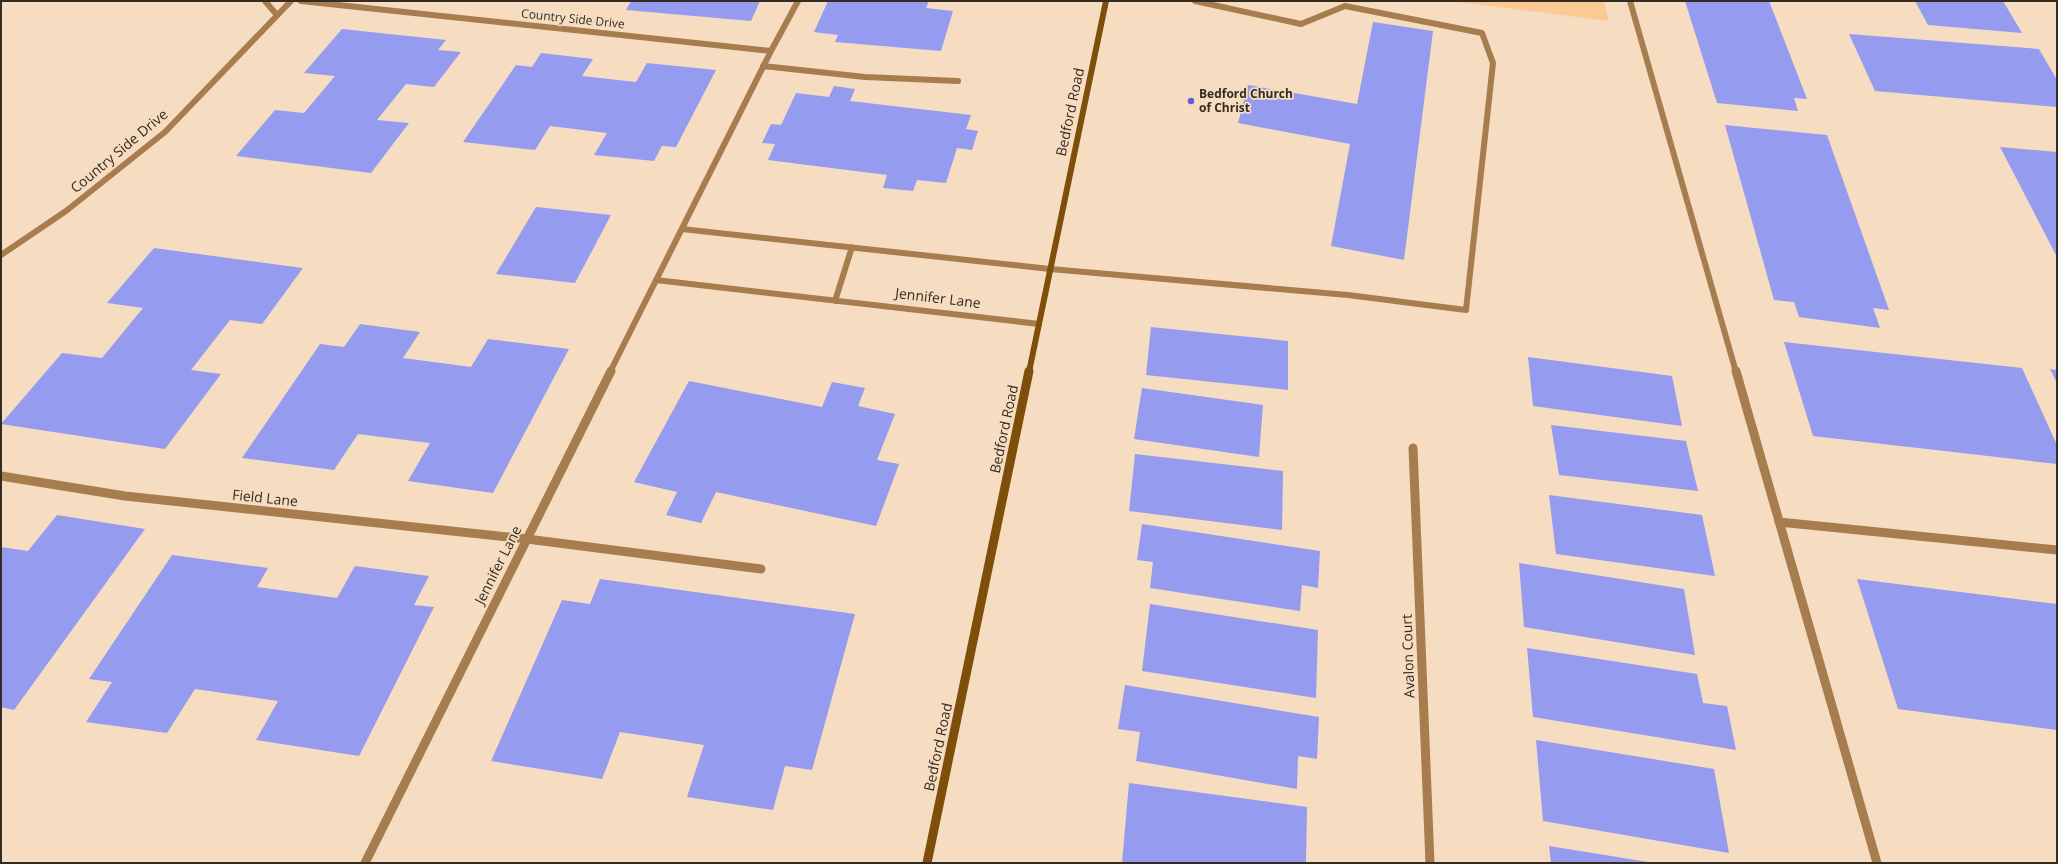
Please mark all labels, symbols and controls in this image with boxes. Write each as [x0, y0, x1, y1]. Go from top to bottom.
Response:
street label: Country Side Drive [520, 5, 626, 32]
street label: Bedford Road [1051, 66, 1088, 158]
place label: Bedford Church of Christ [1199, 85, 1293, 116]
marker: Bedford Church of Christ [1186, 96, 1196, 106]
street label: Country Side Drive [66, 104, 171, 197]
street label: Jennifer Lane [892, 283, 982, 312]
street label: Bedford Road [985, 383, 1022, 475]
street label: Field Lane [231, 485, 299, 510]
street label: Jennifer Lane [469, 522, 526, 609]
street label: Avalon Court [1397, 614, 1418, 698]
street label: Bedford Road [919, 701, 956, 793]

